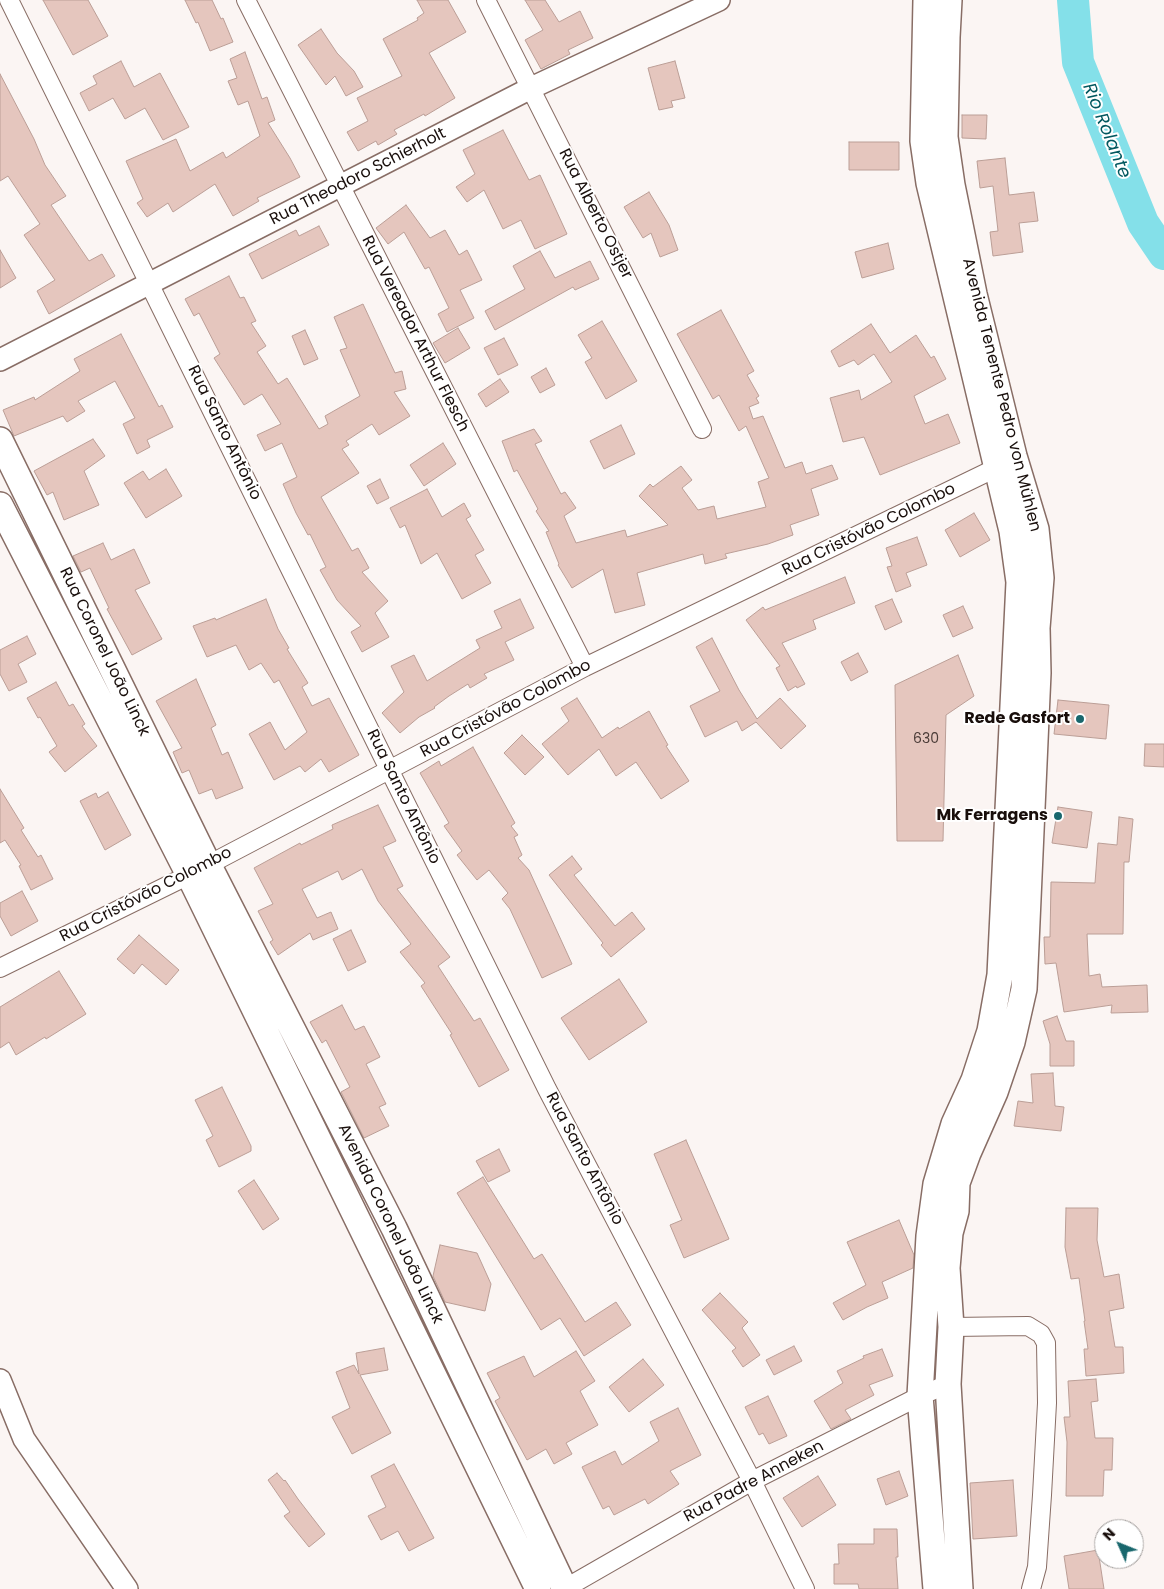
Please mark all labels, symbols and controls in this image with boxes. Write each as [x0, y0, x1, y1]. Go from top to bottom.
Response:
water label: Rio Rolante [1077, 80, 1135, 182]
street label: Rua Theodoro Schierholt [267, 124, 449, 230]
street label: Rua Alberto Ostjer [554, 146, 636, 282]
street label: Rua Vereador Arthur Flesch [357, 233, 473, 435]
street label: Avenida Tenente Pedro von Mühlen [958, 256, 1044, 534]
street label: Rua Santo Antônio [183, 363, 265, 503]
street label: Rua Cristóvão Colombo [779, 480, 959, 580]
street label: Rua Coronel João Linck [55, 565, 153, 739]
street label: Rua Cristóvão Colombo [417, 656, 595, 762]
place label: Rede Gasfort [964, 709, 1070, 729]
marker: Rede Gasfort [1074, 713, 1086, 725]
street label: Rua Santo Antônio [362, 727, 444, 867]
house number: 630 [913, 731, 939, 747]
place label: Mk Ferragens [936, 806, 1048, 826]
marker: Mk Ferragens [1052, 810, 1064, 822]
street label: Rua Cristóvão Colombo [57, 843, 235, 947]
street label: Rua Santo Antônio [541, 1089, 627, 1229]
street label: Avenida Coronel João Linck [333, 1121, 447, 1327]
street label: Rua Padre Anneken [681, 1437, 827, 1527]
north arrow [1094, 1519, 1144, 1569]
text: N [1098, 1524, 1120, 1545]

